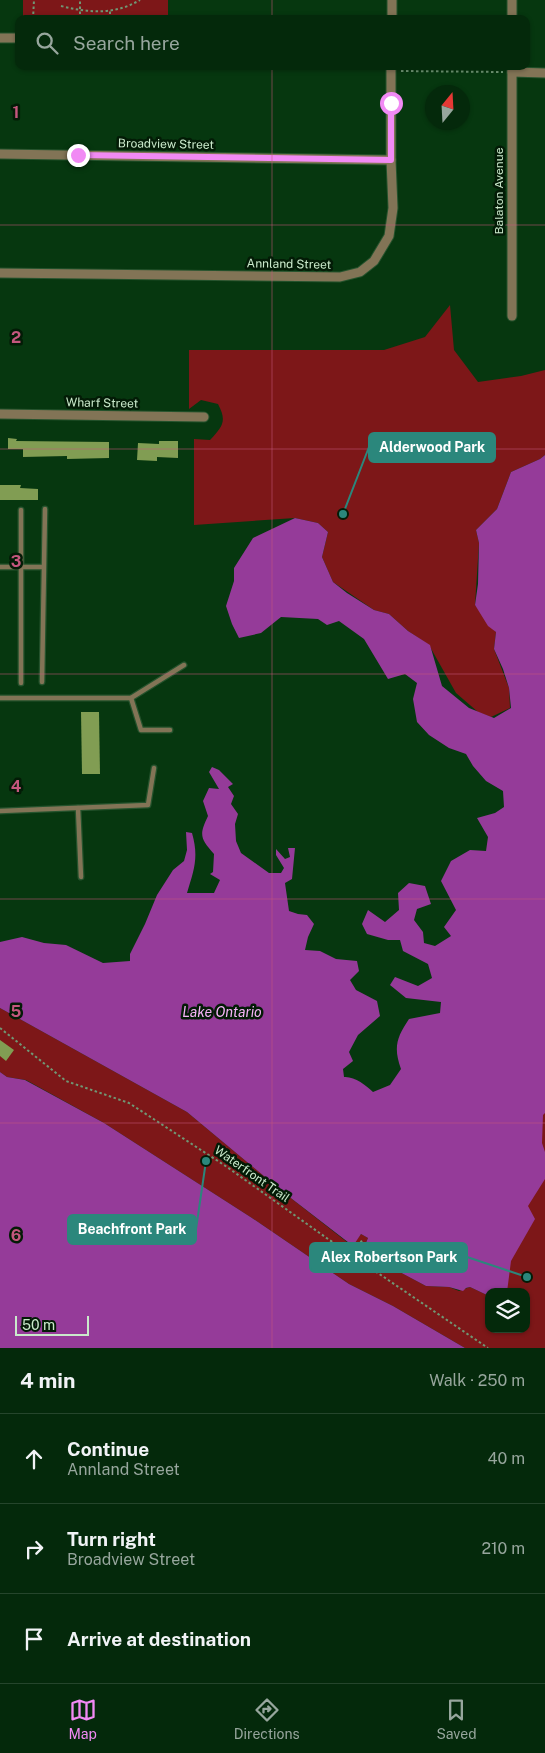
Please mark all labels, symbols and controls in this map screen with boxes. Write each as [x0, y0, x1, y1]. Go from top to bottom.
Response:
search box [15, 15, 530, 70]
icon: search [33, 29, 61, 57]
text: Search here [73, 32, 180, 54]
north arrow [425, 85, 470, 130]
route start [380, 92, 403, 115]
text: 1 [13, 103, 19, 122]
street label: Broadview Street [118, 136, 215, 152]
route end [67, 144, 90, 167]
street label: Balaton Avenue [492, 147, 506, 234]
street label: Annland Street [247, 256, 332, 272]
text: 2 [11, 328, 21, 347]
street label: Wharf Street [66, 395, 139, 411]
callout: Alderwood Park [369, 433, 495, 462]
text: Alderwood Park [379, 439, 485, 455]
text: 3 [11, 552, 21, 571]
text: 4 [11, 777, 22, 796]
text: 5 [11, 1002, 22, 1021]
water label: Lake Ontario [182, 1004, 262, 1020]
street label: Waterfront Trail [212, 1143, 292, 1205]
callout: Beachfront Park [68, 1215, 196, 1244]
text: Beachfront Park [78, 1221, 186, 1237]
text: 6 [11, 1226, 21, 1245]
callout: Alex Robertson Park [310, 1243, 467, 1272]
text: Alex Robertson Park [321, 1249, 457, 1265]
map controls [485, 1288, 530, 1333]
button: layers [485, 1288, 530, 1333]
scale bar [15, 1313, 89, 1336]
text: 50 m [22, 1317, 55, 1333]
text: 4 min [20, 1368, 75, 1393]
text: Walk · 250 m [429, 1371, 525, 1390]
text: Continue [67, 1438, 149, 1460]
icon: ahead [20, 1445, 48, 1473]
text: 40 m [487, 1449, 525, 1468]
text: Annland Street [67, 1460, 180, 1479]
text: Turn right [67, 1528, 156, 1550]
icon: right [20, 1535, 48, 1563]
text: 210 m [481, 1539, 525, 1558]
text: Broadview Street [67, 1550, 195, 1569]
icon: arrive [20, 1625, 48, 1653]
text: Arrive at destination [67, 1628, 251, 1650]
tab: Map [68, 1696, 97, 1742]
tab: Directions [234, 1696, 300, 1742]
tab: Saved [436, 1696, 477, 1742]

